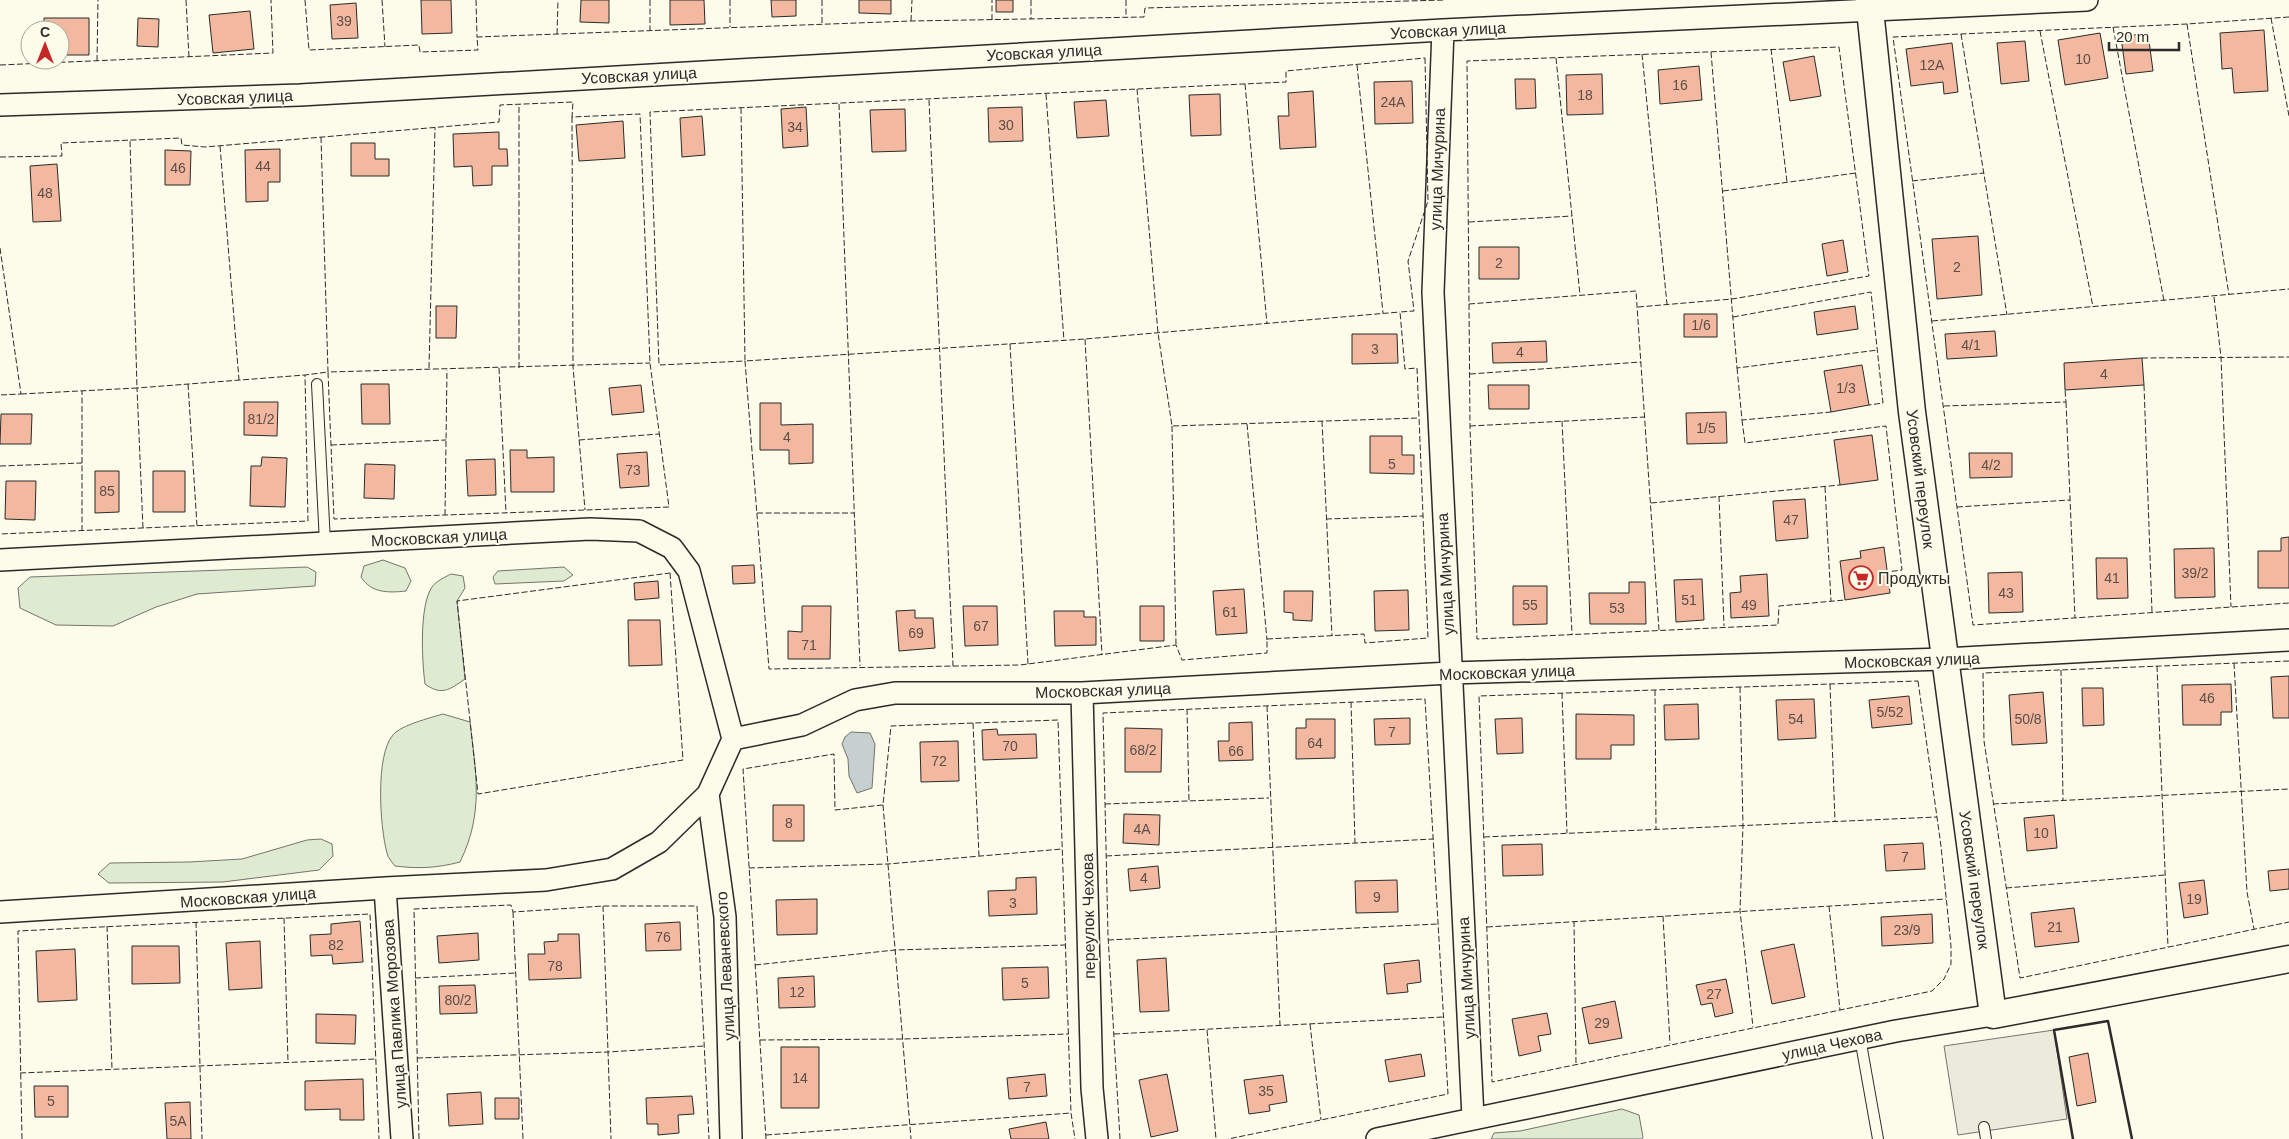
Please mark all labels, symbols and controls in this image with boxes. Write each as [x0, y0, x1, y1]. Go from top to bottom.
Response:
house number: 39 [336, 13, 352, 29]
street label: Усовская улица [1390, 19, 1506, 42]
north arrow [20, 20, 70, 70]
scale bar [2109, 20, 2179, 52]
text: С [40, 24, 50, 40]
text: 20 m [2116, 28, 2149, 45]
street label: Усовская улица [986, 41, 1102, 64]
house number: 10 [2075, 51, 2091, 67]
house number: 12А [1920, 57, 1945, 73]
street label: Усовская улица [581, 64, 697, 87]
house number: 16 [1672, 77, 1688, 93]
street label: Усовская улица [177, 87, 293, 108]
house number: 18 [1577, 87, 1593, 103]
house number: 24А [1381, 94, 1406, 110]
street label: улица Мичурина [1427, 107, 1448, 230]
house number: 30 [998, 117, 1014, 133]
house number: 34 [787, 119, 803, 135]
house number: 44 [255, 158, 271, 174]
house number: 46 [170, 160, 186, 176]
house number: 48 [37, 185, 53, 201]
house number: 2 [1495, 255, 1503, 271]
house number: 2 [1953, 259, 1961, 275]
house number: 1/6 [1691, 317, 1711, 333]
house number: 4/1 [1961, 337, 1981, 353]
house number: 3 [1371, 341, 1379, 357]
house number: 4 [1516, 344, 1524, 360]
house number: 4 [2100, 366, 2108, 382]
house number: 1/3 [1836, 380, 1856, 396]
street label: Усовский переулок [1904, 409, 1938, 551]
house number: 81/2 [247, 411, 275, 427]
house number: 1/5 [1696, 420, 1716, 436]
house number: 4 [783, 429, 791, 445]
house number: 5 [1388, 456, 1396, 472]
house number: 4/2 [1981, 457, 2001, 473]
house number: 73 [625, 462, 641, 478]
house number: 85 [99, 483, 115, 499]
street label: улица Мичурина [1434, 512, 1457, 636]
house number: 47 [1783, 512, 1799, 528]
street label: Московская улица [371, 525, 508, 550]
supermarket icon: Продукты [1848, 565, 1874, 591]
house number: 39/2 [2181, 565, 2209, 581]
place label: Продукты [1878, 570, 1950, 587]
house number: 41 [2104, 570, 2120, 586]
house number: 43 [1998, 585, 2014, 601]
house number: 51 [1681, 592, 1697, 608]
house number: 55 [1522, 597, 1538, 613]
house number: 49 [1741, 597, 1757, 613]
house number: 53 [1609, 600, 1625, 616]
house number: 61 [1222, 604, 1238, 620]
house number: 67 [973, 618, 989, 634]
house number: 69 [908, 625, 924, 641]
house number: 71 [801, 637, 817, 653]
street label: Московская улица [1844, 650, 1980, 671]
street label: Московская улица [1439, 662, 1575, 683]
street label: Московская улица [1035, 680, 1171, 701]
house number: 46 [2199, 690, 2215, 706]
house number: 5/52 [1876, 704, 1904, 720]
house number: 54 [1788, 711, 1804, 727]
house number: 50/8 [2014, 711, 2042, 727]
house number: 7 [1388, 724, 1396, 740]
house number: 64 [1307, 735, 1323, 751]
house number: 70 [1002, 738, 1018, 754]
house number: 68/2 [1129, 742, 1157, 758]
house number: 66 [1228, 743, 1244, 759]
house number: 72 [931, 753, 947, 769]
street label: Усовский переулок [1956, 810, 1993, 952]
house number: 8 [785, 815, 793, 831]
house number: 4А [1133, 821, 1151, 837]
house number: 10 [2033, 825, 2049, 841]
house number: 7 [1901, 849, 1909, 865]
street label: переулок Чехова [1079, 853, 1098, 979]
house number: 4 [1140, 870, 1148, 886]
street label: Московская улица [180, 884, 317, 911]
house number: 9 [1373, 889, 1381, 905]
street label: улица Леваневского [713, 891, 738, 1041]
house number: 19 [2186, 891, 2202, 907]
house number: 3 [1009, 895, 1017, 911]
street label: улица Мичурина [1455, 916, 1478, 1040]
street label: улица Павлика Морозова [379, 919, 410, 1109]
house number: 21 [2047, 919, 2063, 935]
house number: 23/9 [1893, 922, 1921, 938]
house number: 76 [655, 929, 671, 945]
house number: 82 [328, 937, 344, 953]
house number: 78 [547, 958, 563, 974]
house number: 5 [1021, 975, 1029, 991]
house number: 12 [789, 984, 805, 1000]
house number: 27 [1706, 986, 1722, 1002]
house number: 80/2 [444, 992, 472, 1008]
house number: 29 [1594, 1015, 1610, 1031]
street label: улица Чехова [1781, 1026, 1884, 1063]
house number: 14 [792, 1070, 808, 1086]
house number: 7 [1023, 1079, 1031, 1095]
house number: 35 [1258, 1083, 1274, 1099]
house number: 5 [47, 1093, 55, 1109]
house number: 5А [169, 1113, 187, 1129]

